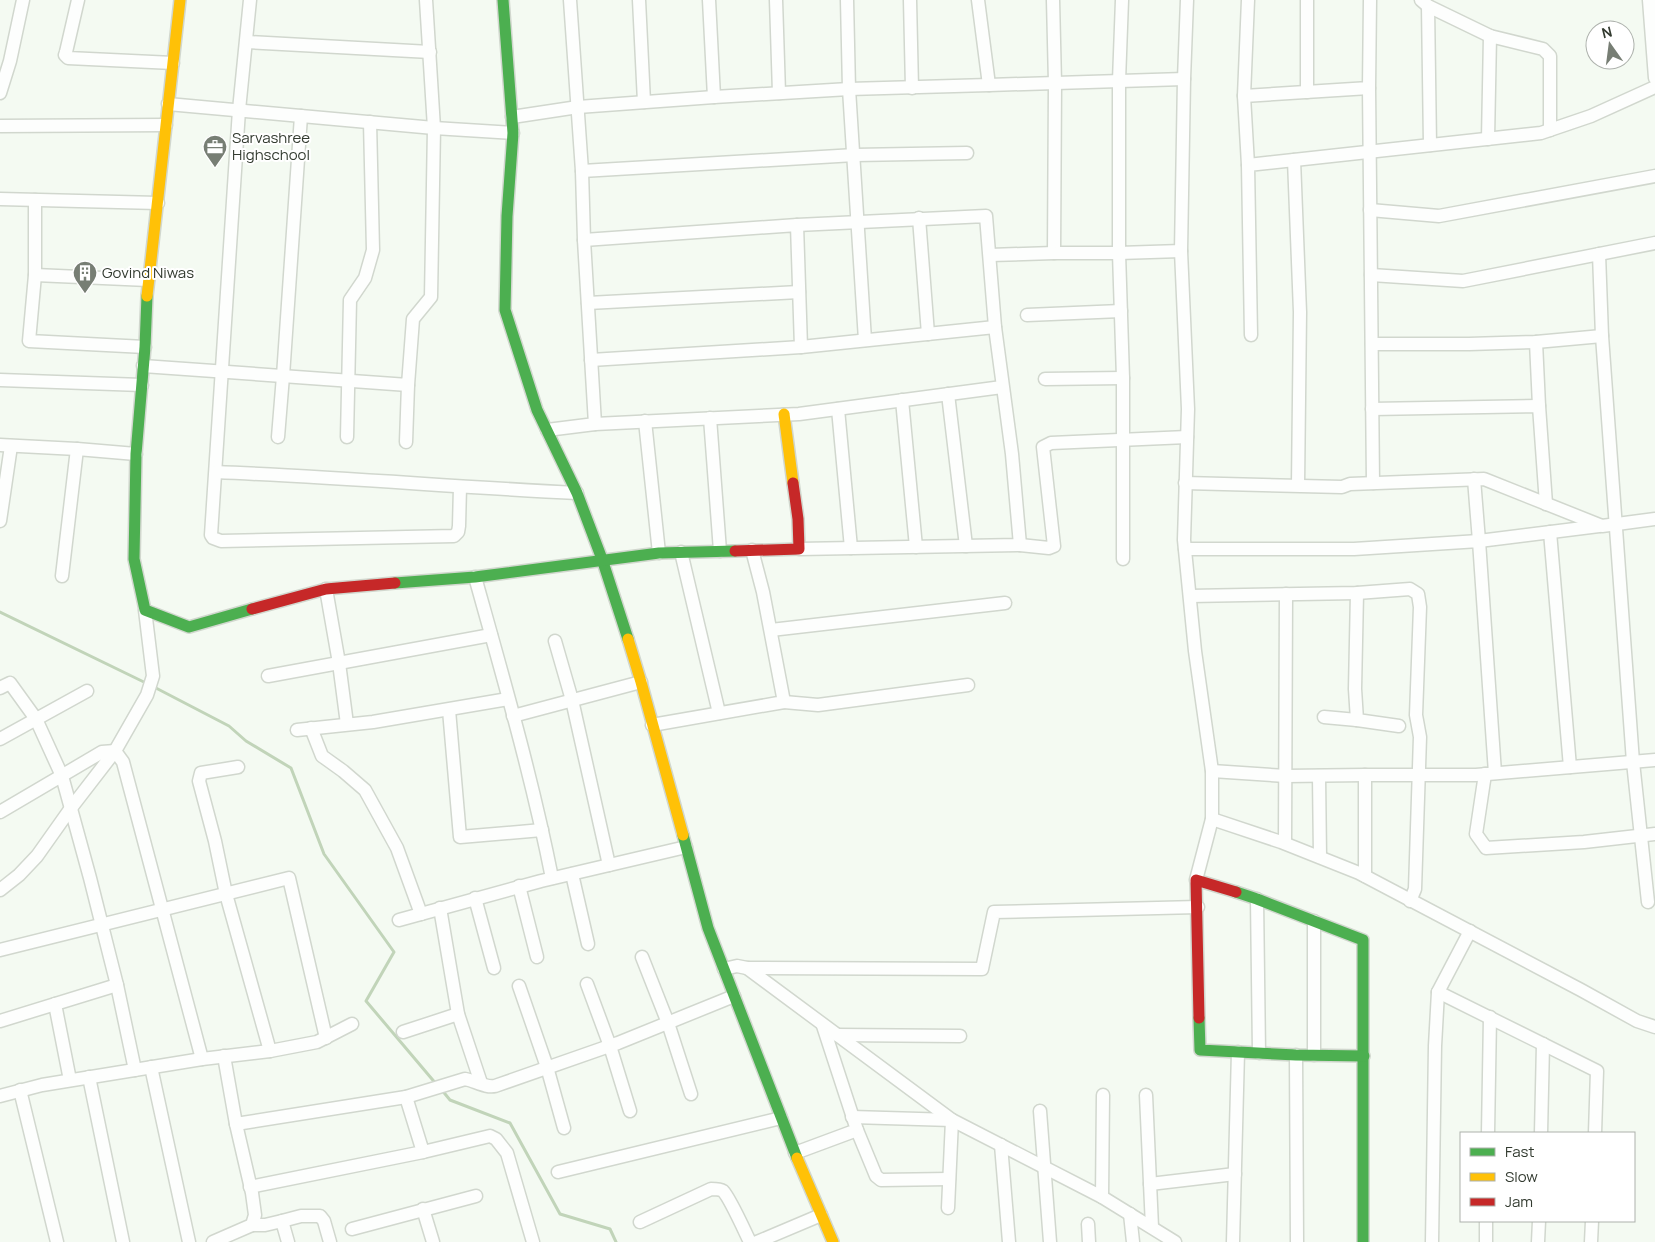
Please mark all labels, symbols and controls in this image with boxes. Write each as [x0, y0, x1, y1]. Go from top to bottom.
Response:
north arrow [1585, 20, 1635, 70]
text: N [1600, 21, 1614, 42]
place label: Sarvashree Highschool [232, 127, 310, 165]
office icon: Sarvashree Highschool [202, 134, 228, 168]
building icon: Govind Niwas [72, 260, 98, 294]
place label: Govind Niwas [102, 262, 194, 283]
legend [1460, 1132, 1635, 1222]
text: Fast [1505, 1141, 1534, 1162]
text: Slow [1505, 1166, 1538, 1187]
text: Jam [1505, 1191, 1533, 1212]

